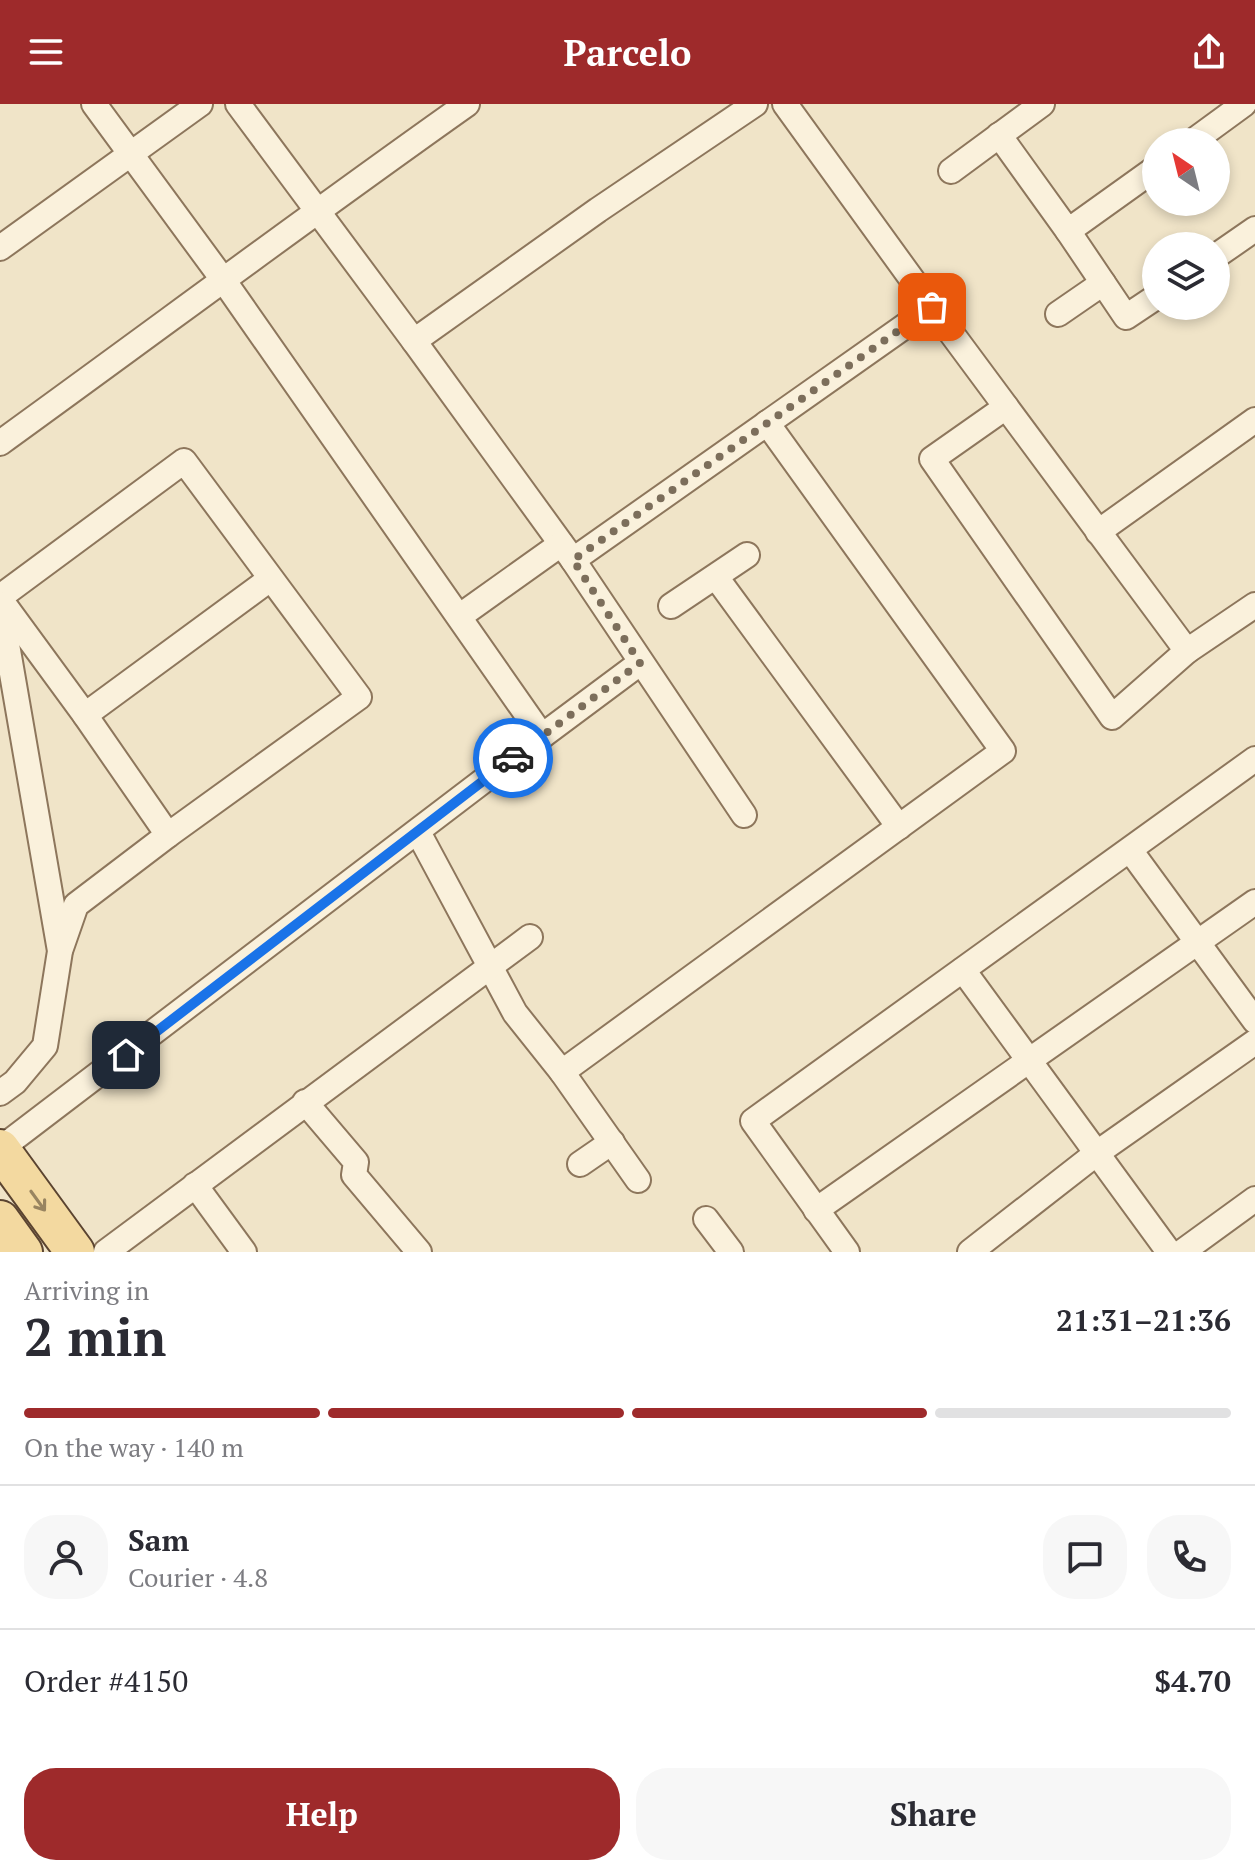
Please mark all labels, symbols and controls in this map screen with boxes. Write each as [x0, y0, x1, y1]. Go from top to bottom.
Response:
text: Parcelo [564, 29, 691, 76]
icon: menu [24, 30, 68, 74]
icon: share [1187, 30, 1231, 74]
north arrow [1142, 128, 1230, 216]
map controls [1142, 128, 1230, 320]
button: layers [1142, 232, 1230, 320]
pin [898, 273, 966, 341]
icon: bag [910, 285, 954, 329]
courier [473, 718, 553, 798]
icon: car [491, 736, 535, 780]
pin [92, 1021, 160, 1089]
icon: home [104, 1033, 148, 1077]
one-way arrow [29, 1189, 46, 1211]
text: Arriving in [24, 1273, 149, 1307]
text: 21:31–21:36 [1056, 1300, 1231, 1340]
text: 2 min [24, 1302, 166, 1371]
text: On the way · 140 m [24, 1430, 244, 1464]
button: person [24, 1515, 108, 1599]
button: chat [1043, 1515, 1127, 1599]
button: phone [1147, 1515, 1231, 1599]
text: Sam [128, 1520, 189, 1560]
text: Courier · 4.8 [128, 1560, 268, 1594]
text: Order #4150 [24, 1661, 188, 1701]
text: $4.70 [1154, 1661, 1231, 1701]
button: Help [24, 1768, 620, 1860]
button: Share [636, 1768, 1231, 1860]

